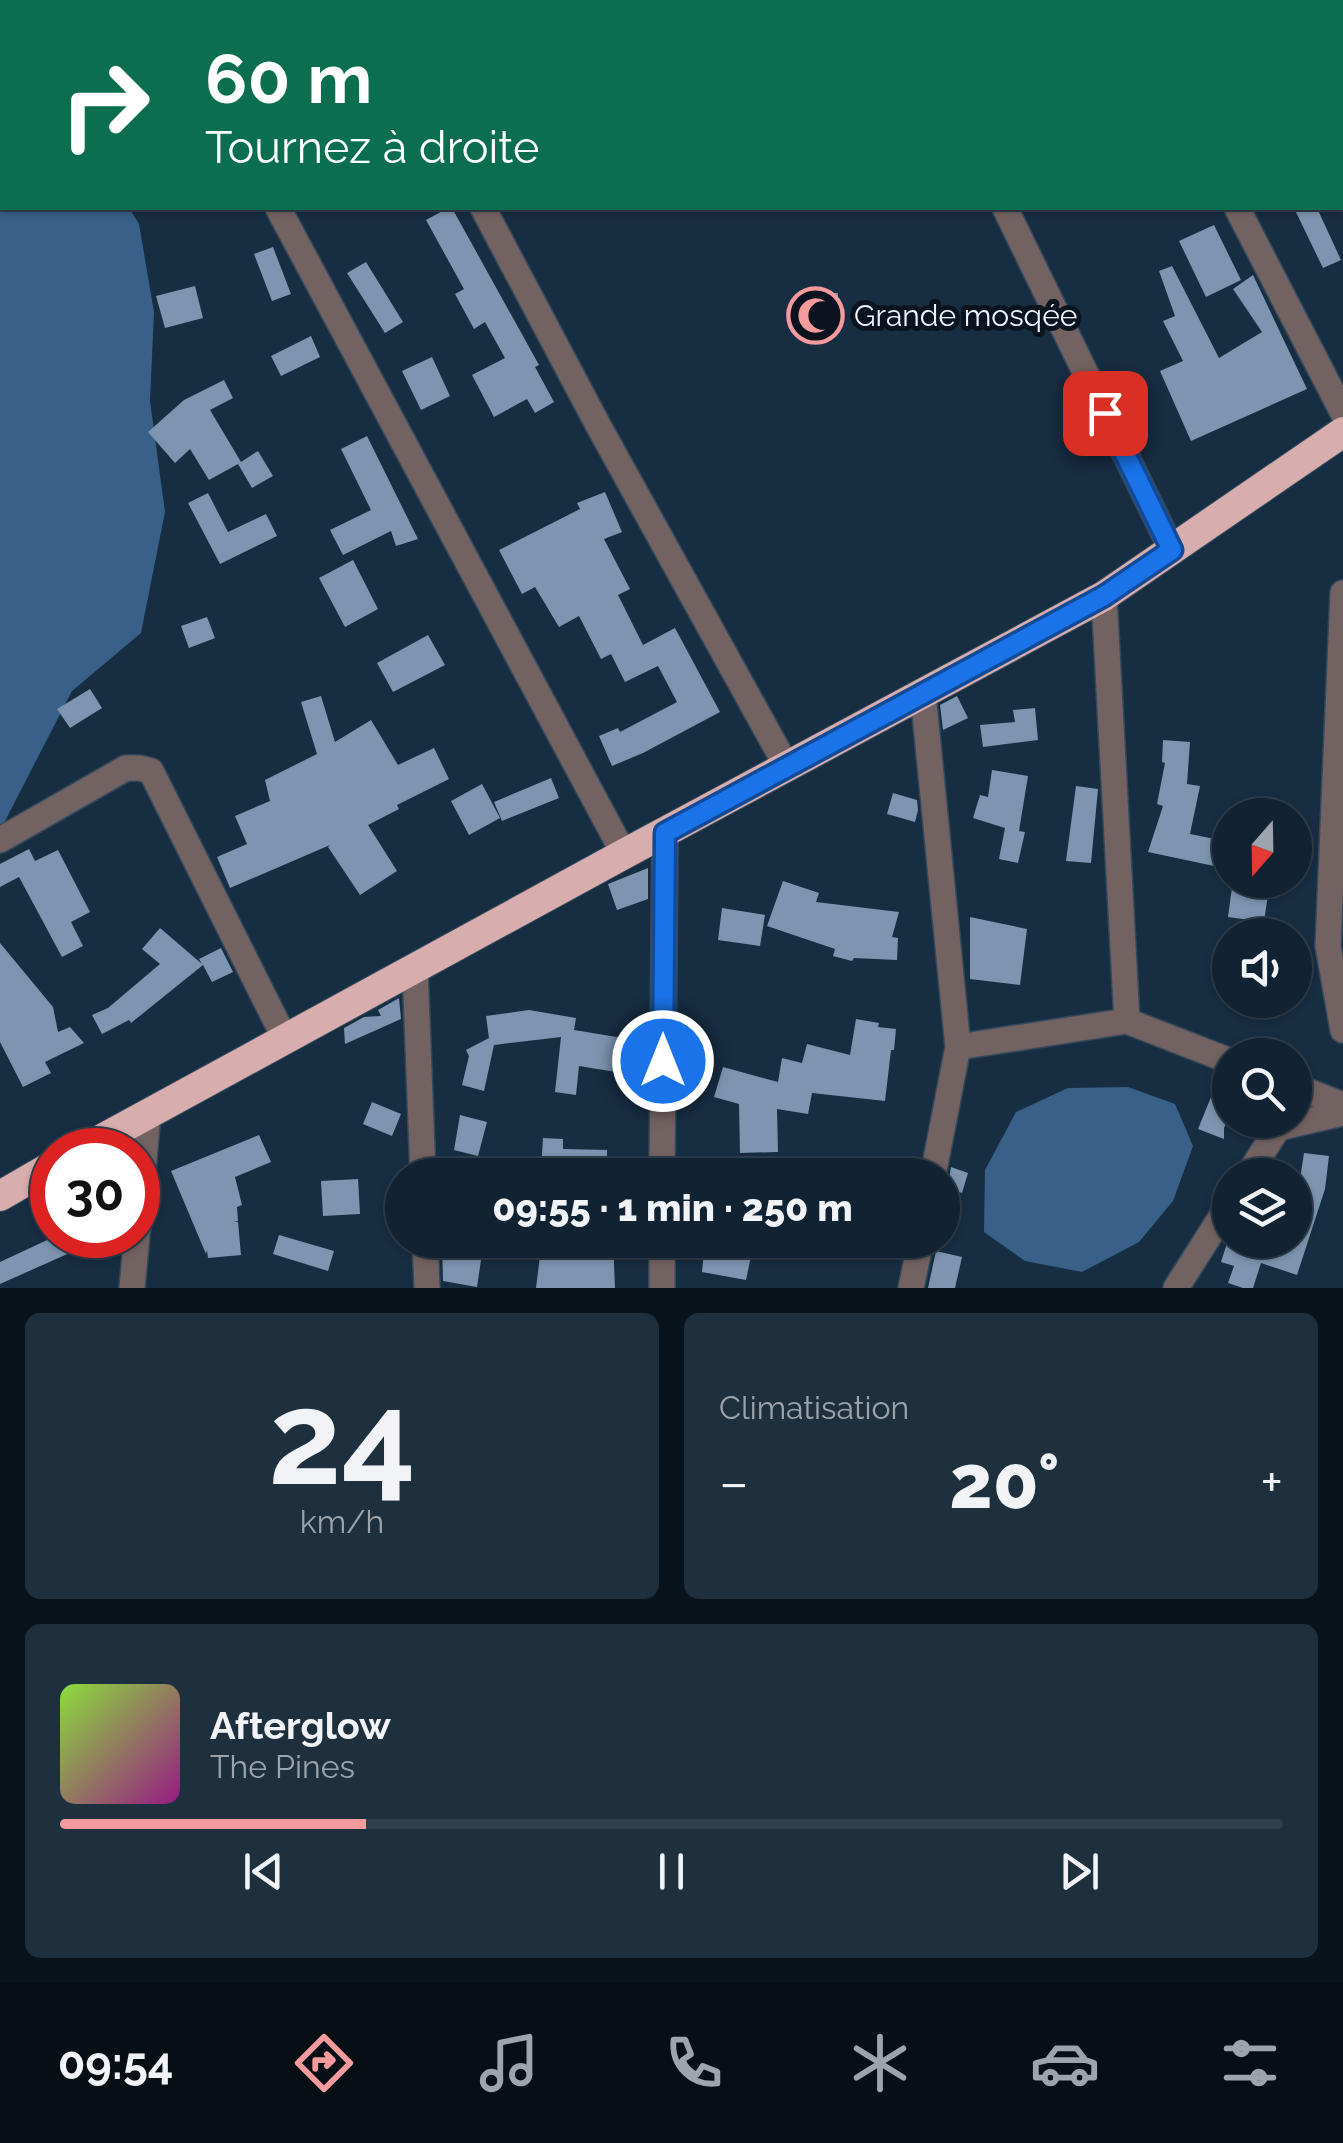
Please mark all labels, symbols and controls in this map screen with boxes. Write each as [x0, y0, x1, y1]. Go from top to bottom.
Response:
text: 60 m [205, 37, 372, 119]
icon: right [40, 40, 170, 170]
text: Tournez à droite [205, 121, 539, 174]
mosque icon: Grande mosqée [785, 286, 845, 346]
place label: Grande mosqée [854, 298, 1077, 333]
pin [1063, 371, 1148, 456]
icon: arrive [1078, 386, 1133, 441]
north arrow [1212, 798, 1312, 898]
map controls [1212, 798, 1312, 1258]
button: sound [1212, 918, 1312, 1018]
position arrow [611, 1009, 715, 1113]
button: search [1212, 1038, 1312, 1138]
speed limit sign: 30 [30, 1128, 160, 1258]
button: layers [1212, 1158, 1312, 1258]
text: 09:55 · 1 min · 250 m [492, 1185, 853, 1230]
text: 24 [268, 1362, 416, 1514]
text: Climatisation [719, 1389, 909, 1426]
text: 20° [949, 1437, 1060, 1526]
text: − [719, 1450, 749, 1515]
text: + [1260, 1450, 1283, 1515]
text: km/h [300, 1503, 384, 1540]
text: Afterglow [210, 1703, 391, 1748]
text: The Pines [210, 1748, 355, 1785]
icon: previous [236, 1844, 291, 1899]
icon: pause [644, 1844, 699, 1899]
icon: next [1052, 1844, 1107, 1899]
icon: directions [289, 2028, 359, 2098]
icon: music [474, 2028, 544, 2098]
icon: phone [659, 2028, 729, 2098]
icon: climate [845, 2028, 915, 2098]
icon: car [1030, 2028, 1100, 2098]
icon: filters [1215, 2028, 1285, 2098]
text: 09:54 [58, 2037, 174, 2090]

